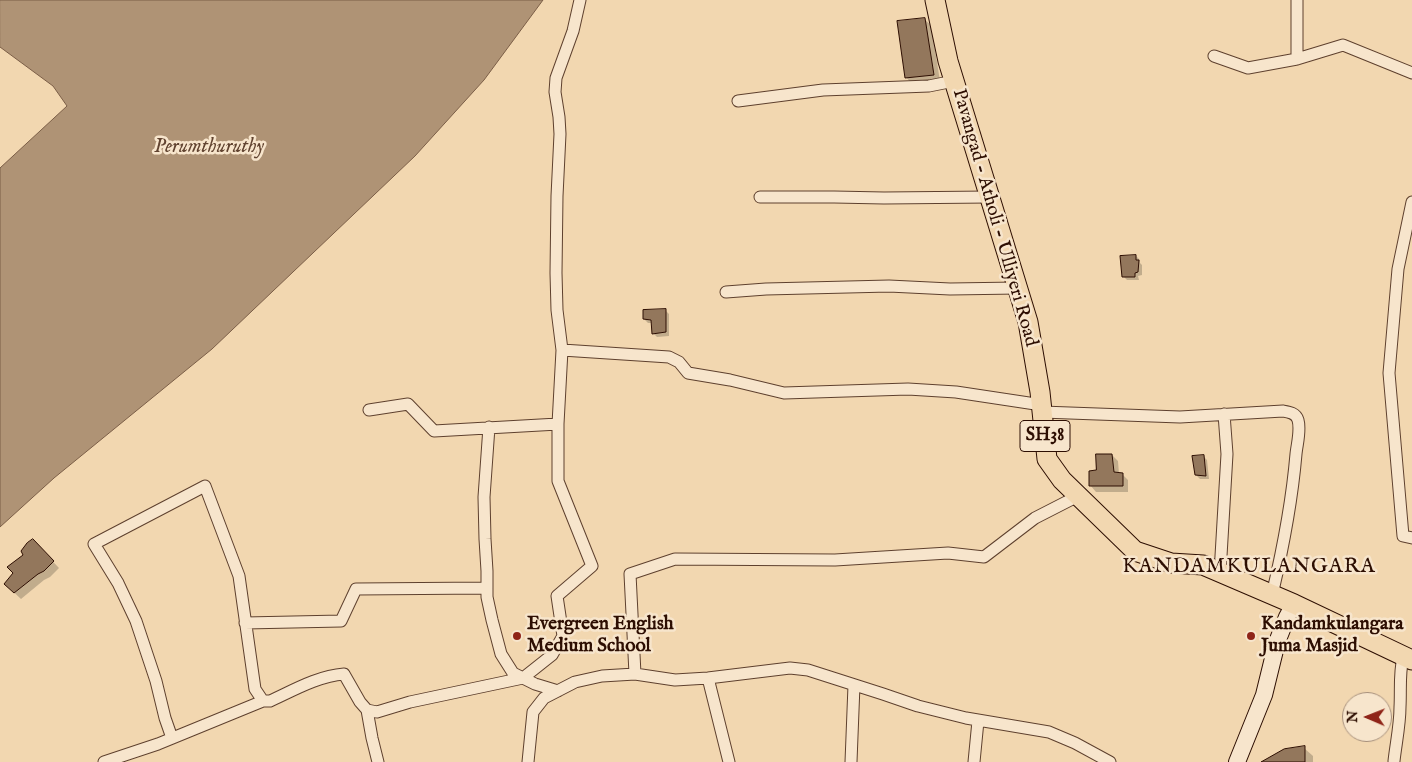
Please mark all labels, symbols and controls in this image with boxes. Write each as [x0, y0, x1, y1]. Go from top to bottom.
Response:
street label: Pavangad - Atholi - Ulliyeri Road [946, 87, 1042, 349]
water label: Perumthuruthy [154, 136, 264, 160]
road number: SH38 [1020, 421, 1070, 452]
district label: KANDAMKULANGARA [1120, 555, 1378, 581]
place label: Evergreen English Medium School [527, 614, 674, 658]
place label: Kandamkulangara Juma Masjid [1261, 614, 1403, 658]
marker: Evergreen English Medium School [511, 630, 523, 642]
marker: Kandamkulangara Juma Masjid [1245, 630, 1257, 642]
north arrow [1342, 692, 1392, 742]
text: N [1344, 711, 1362, 723]

